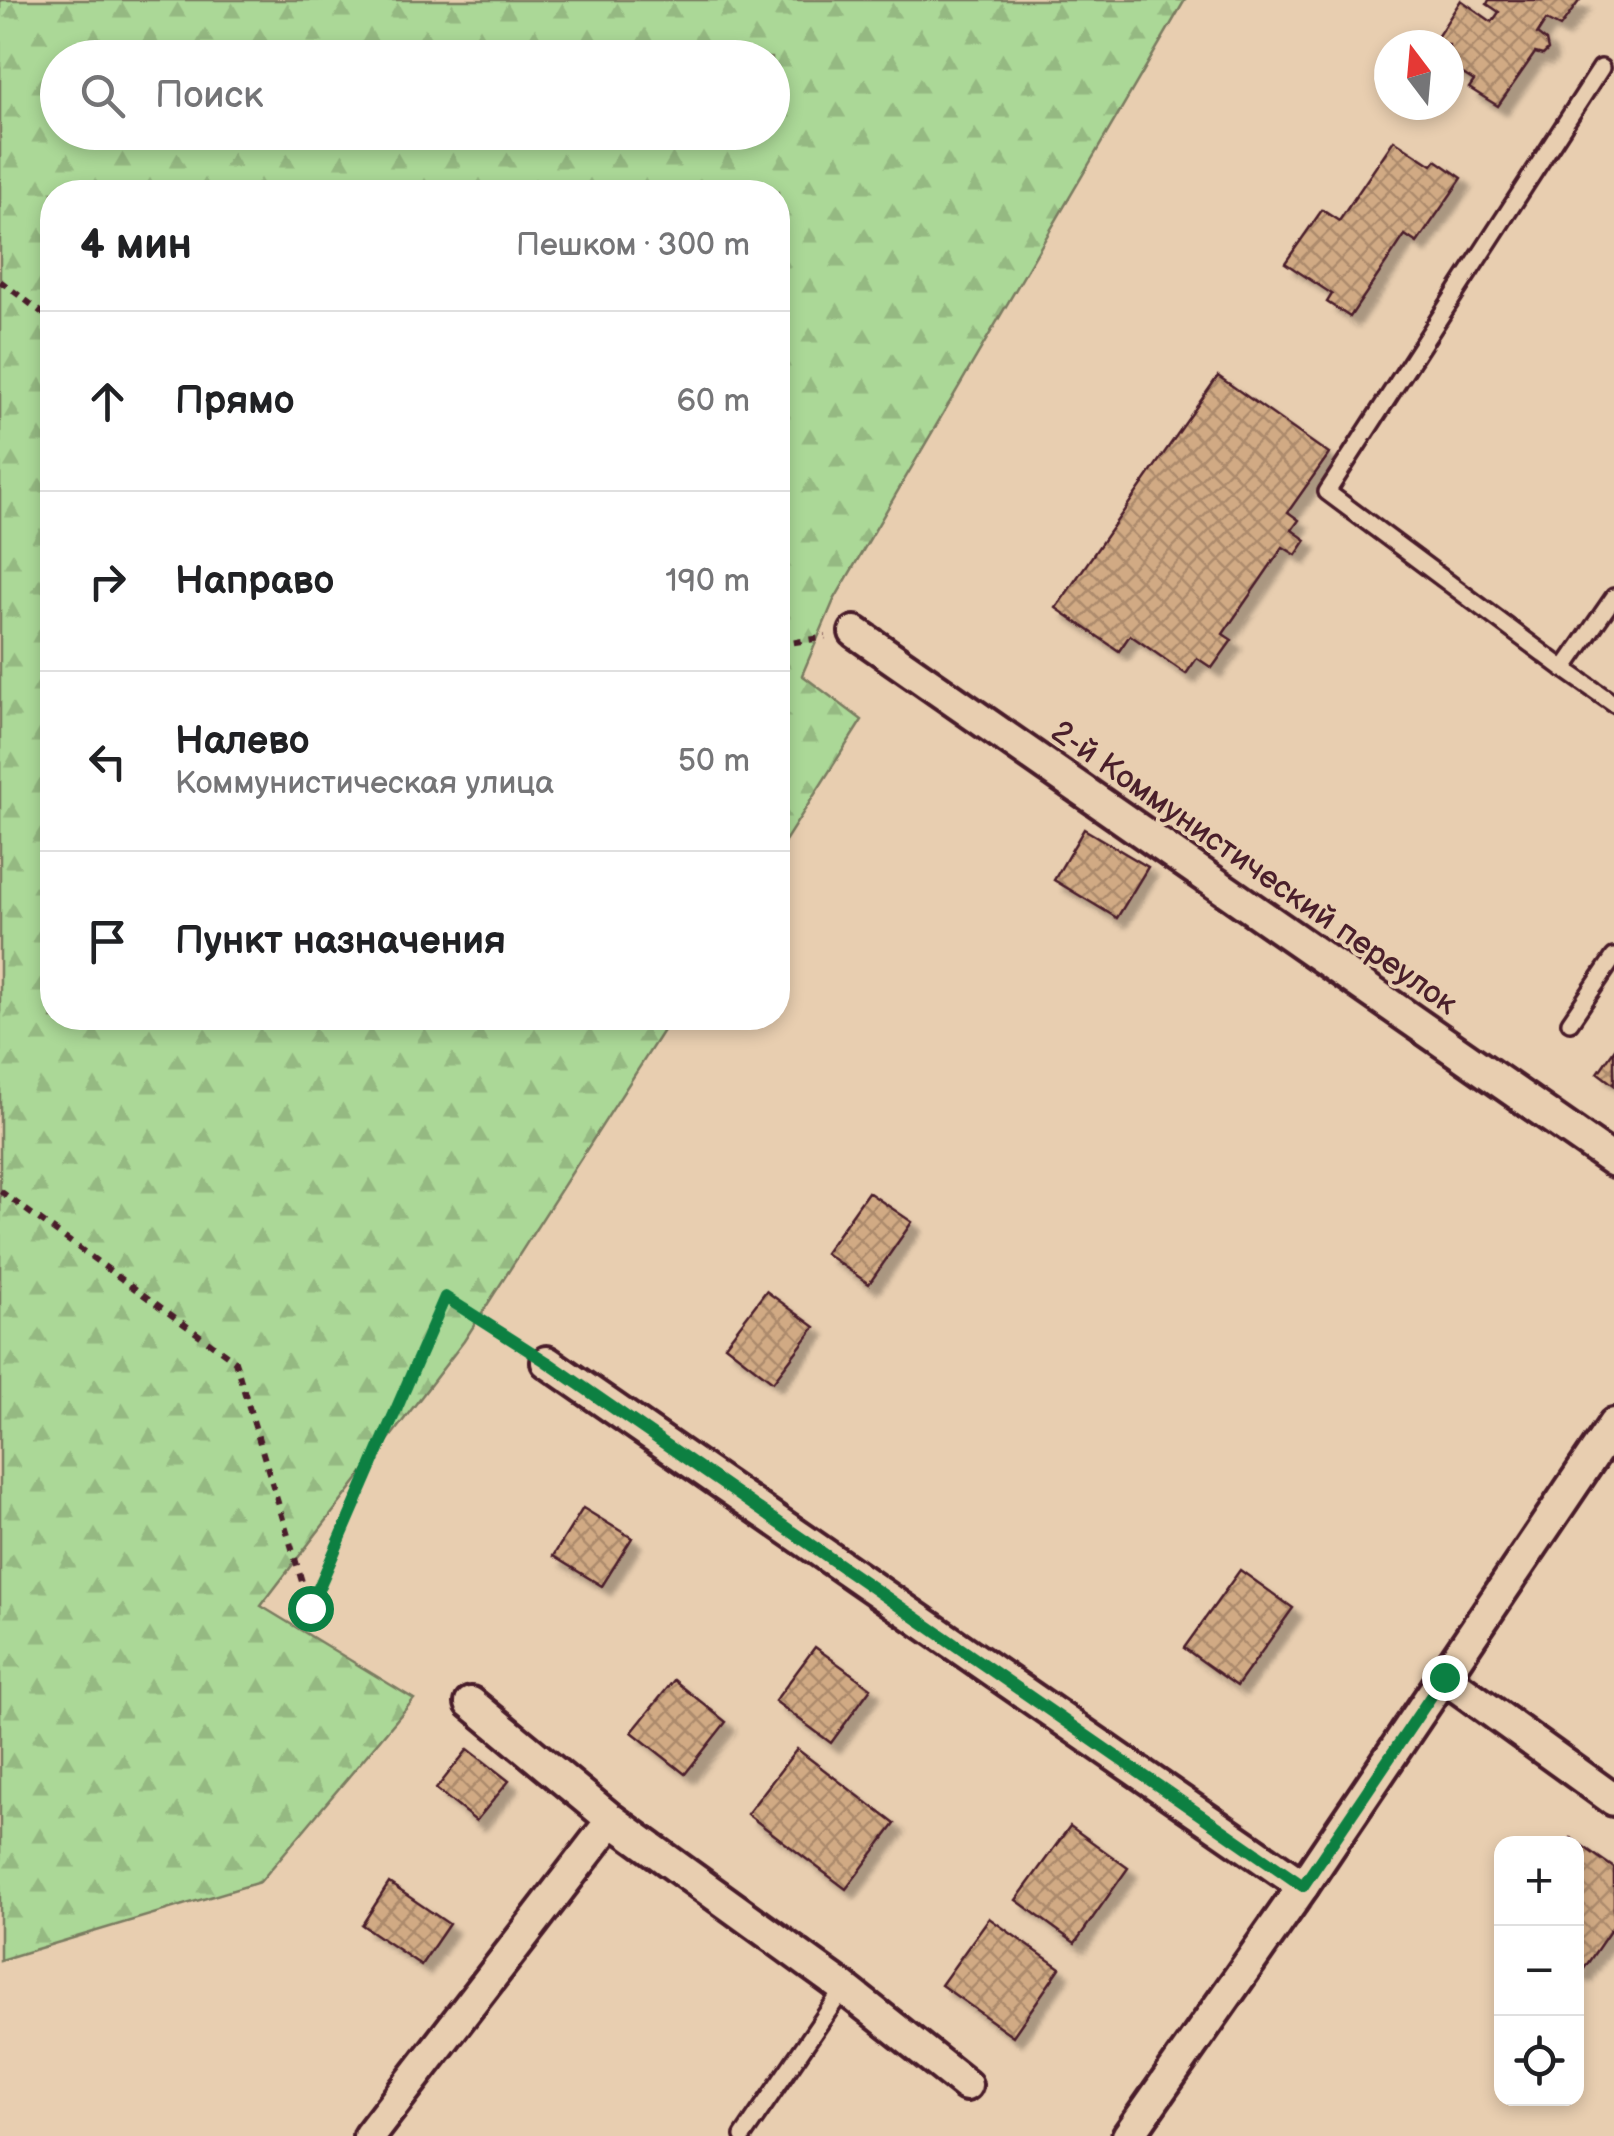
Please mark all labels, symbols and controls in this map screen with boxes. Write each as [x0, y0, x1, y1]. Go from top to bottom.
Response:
north arrow [1374, 30, 1464, 120]
search box [40, 40, 790, 150]
icon: search [75, 68, 130, 123]
text: Поиск [155, 73, 263, 118]
text: 4 мин [80, 220, 192, 271]
text: Пешком · 300 m [516, 226, 750, 265]
icon: ahead [80, 374, 135, 429]
text: Прямо [175, 379, 294, 424]
text: 60 m [677, 382, 750, 421]
icon: right [80, 554, 135, 609]
text: Направо [175, 559, 334, 604]
text: 190 m [665, 562, 750, 601]
street label: 2-й Коммунистический переулок [1043, 712, 1465, 1024]
text: Налево [175, 719, 310, 764]
icon: left [80, 734, 135, 789]
text: 50 m [678, 742, 750, 781]
text: Коммунистическая улица [175, 764, 554, 803]
icon: arrive [80, 914, 135, 969]
text: Пункт назначения [175, 919, 506, 964]
route start [288, 1586, 334, 1632]
route end [1422, 1655, 1468, 1701]
map controls [1494, 1836, 1584, 2106]
button: + [1494, 1836, 1584, 1926]
button: − [1494, 1926, 1584, 2016]
button: locate [1494, 2016, 1584, 2106]

